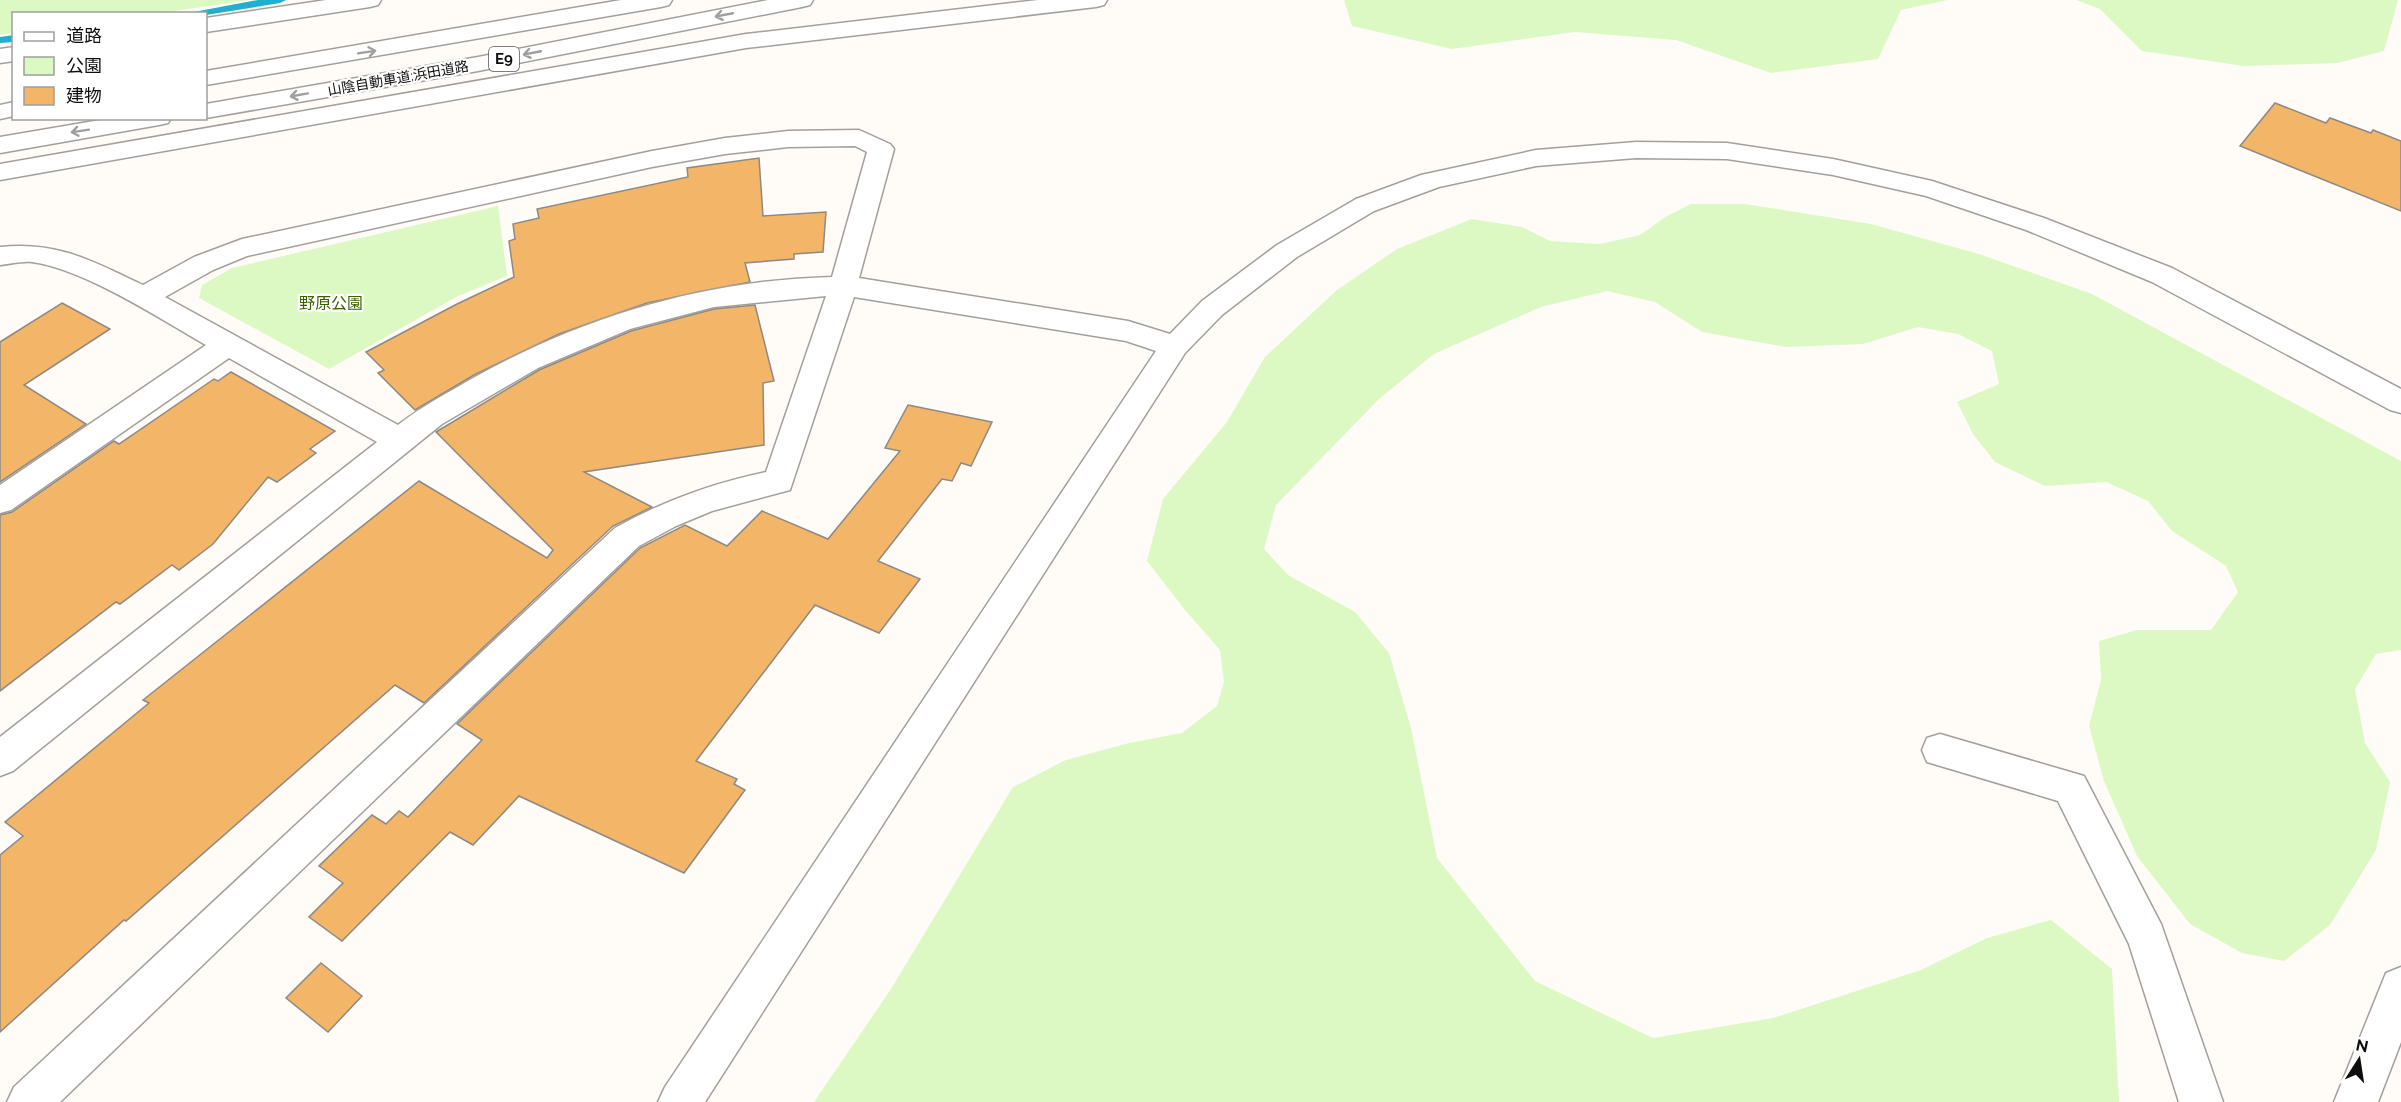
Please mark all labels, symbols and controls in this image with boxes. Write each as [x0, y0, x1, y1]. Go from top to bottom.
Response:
one-way arrow [714, 10, 733, 22]
legend [12, 12, 207, 120]
text: 道路 [66, 25, 102, 46]
one-way arrow [356, 46, 376, 57]
road number: E9 [489, 47, 519, 71]
one-way arrow [523, 48, 543, 59]
text: 公園 [66, 55, 102, 76]
street label: 山陰自動車道;浜田道路 [326, 58, 470, 98]
text: 建物 [66, 85, 102, 106]
one-way arrow [290, 89, 309, 100]
one-way arrow [71, 126, 91, 137]
park label: 野原公園 [299, 294, 363, 313]
north arrow [2329, 1030, 2389, 1090]
text: N [2354, 1035, 2370, 1056]

